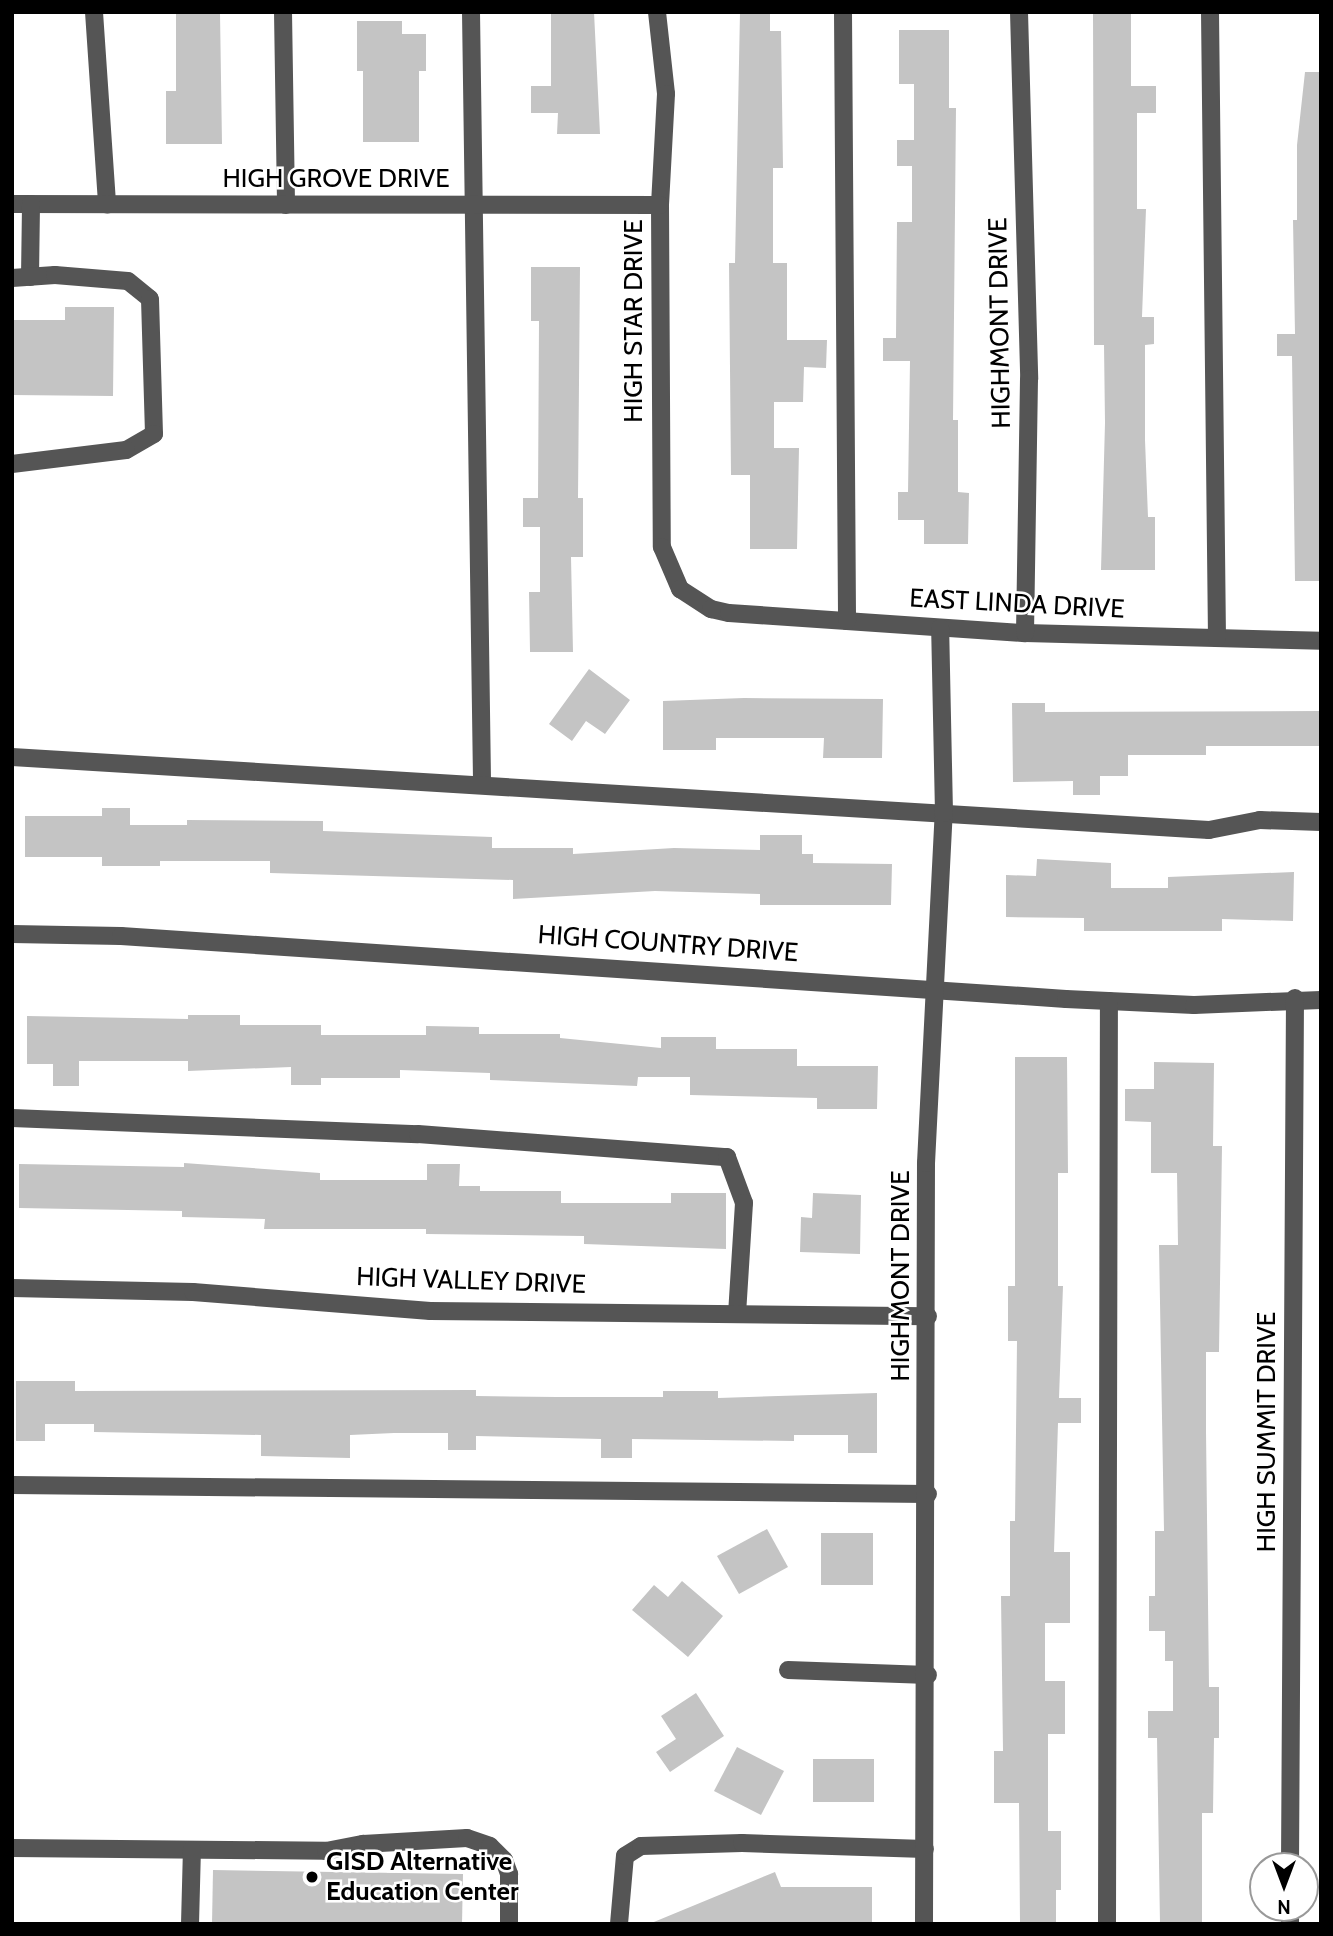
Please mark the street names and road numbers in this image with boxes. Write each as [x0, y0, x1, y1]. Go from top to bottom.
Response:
street label: HIGH GROVE DRIVE [222, 163, 450, 195]
street label: HIGHMONT DRIVE [983, 217, 1017, 429]
street label: HIGH STAR DRIVE [618, 219, 650, 423]
street label: EAST LINDA DRIVE [909, 583, 1125, 625]
street label: HIGH COUNTRY DRIVE [537, 919, 799, 969]
street label: HIGHMONT DRIVE [885, 1170, 917, 1382]
street label: HIGH VALLEY DRIVE [356, 1261, 586, 1301]
street label: HIGH SUMMIT DRIVE [1251, 1312, 1283, 1552]

